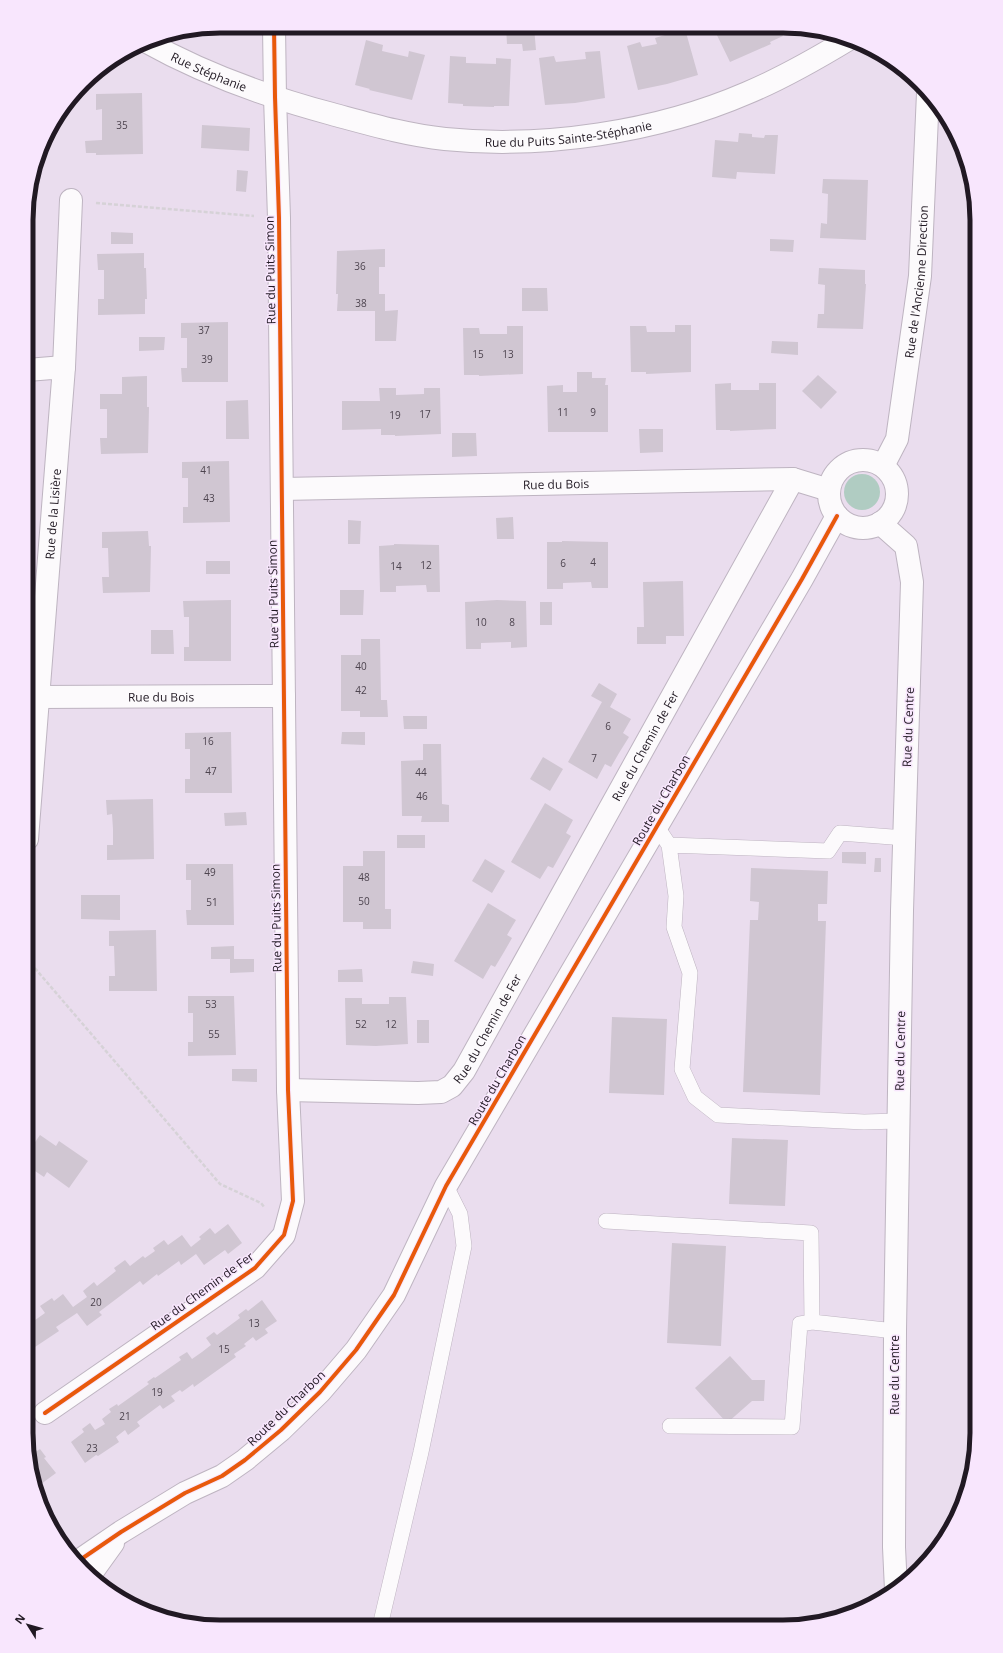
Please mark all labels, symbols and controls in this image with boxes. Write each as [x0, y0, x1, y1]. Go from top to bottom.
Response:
street label: Rue Stéphanie [168, 48, 249, 95]
street label: Rue du Puits Sainte-Stéphanie [485, 116, 654, 150]
house number: 35 [116, 118, 128, 132]
street label: Rue de l'Ancienne Direction [900, 205, 932, 359]
street label: Rue du Puits Simon [261, 216, 279, 324]
house number: 36 [354, 259, 366, 273]
house number: 38 [355, 296, 367, 310]
house number: 37 [198, 323, 210, 337]
house number: 15 [472, 347, 484, 361]
house number: 13 [502, 347, 514, 361]
house number: 39 [201, 352, 213, 366]
house number: 11 [557, 405, 569, 419]
house number: 9 [590, 405, 596, 419]
house number: 17 [419, 407, 431, 421]
house number: 19 [389, 408, 401, 422]
house number: 41 [200, 463, 212, 477]
street label: Rue de la Lisière [40, 468, 65, 560]
street label: Rue du Bois [523, 474, 589, 493]
house number: 43 [203, 491, 215, 505]
street label: Rue du Puits Simon [264, 540, 282, 648]
house number: 4 [590, 555, 596, 569]
house number: 6 [560, 556, 566, 570]
house number: 12 [420, 558, 432, 572]
house number: 14 [390, 559, 402, 573]
house number: 10 [475, 615, 487, 629]
house number: 8 [509, 615, 515, 629]
house number: 40 [355, 659, 367, 673]
house number: 42 [355, 683, 367, 697]
street label: Rue du Centre [898, 686, 918, 767]
street label: Rue du Chemin de Fer [607, 687, 682, 804]
street label: Rue du Bois [128, 688, 194, 705]
house number: 6 [605, 719, 611, 733]
house number: 16 [202, 734, 214, 748]
house number: 7 [591, 751, 597, 765]
street label: Route du Charbon [628, 751, 694, 849]
house number: 47 [205, 764, 217, 778]
house number: 44 [415, 765, 427, 779]
house number: 46 [416, 789, 428, 803]
street label: Rue du Puits Simon [267, 864, 285, 972]
house number: 49 [204, 865, 216, 879]
house number: 48 [358, 870, 370, 884]
house number: 50 [358, 894, 370, 908]
house number: 51 [206, 895, 218, 909]
street label: Rue du Chemin de Fer [449, 971, 525, 1087]
house number: 53 [205, 997, 217, 1011]
street label: Rue du Centre [891, 1011, 909, 1091]
house number: 52 [355, 1017, 367, 1031]
house number: 12 [385, 1017, 397, 1031]
house number: 55 [208, 1027, 220, 1041]
street label: Route du Charbon [464, 1031, 530, 1129]
street label: Rue du Chemin de Fer [147, 1248, 257, 1334]
house number: 20 [90, 1295, 102, 1309]
house number: 13 [248, 1316, 260, 1330]
street label: Rue du Centre [886, 1335, 903, 1415]
house number: 15 [218, 1342, 230, 1356]
street label: Route du Charbon [243, 1366, 329, 1450]
house number: 19 [151, 1385, 163, 1399]
house number: 21 [119, 1409, 131, 1423]
house number: 23 [86, 1441, 98, 1455]
north arrow [8, 1605, 48, 1645]
text: N [11, 1611, 28, 1627]

